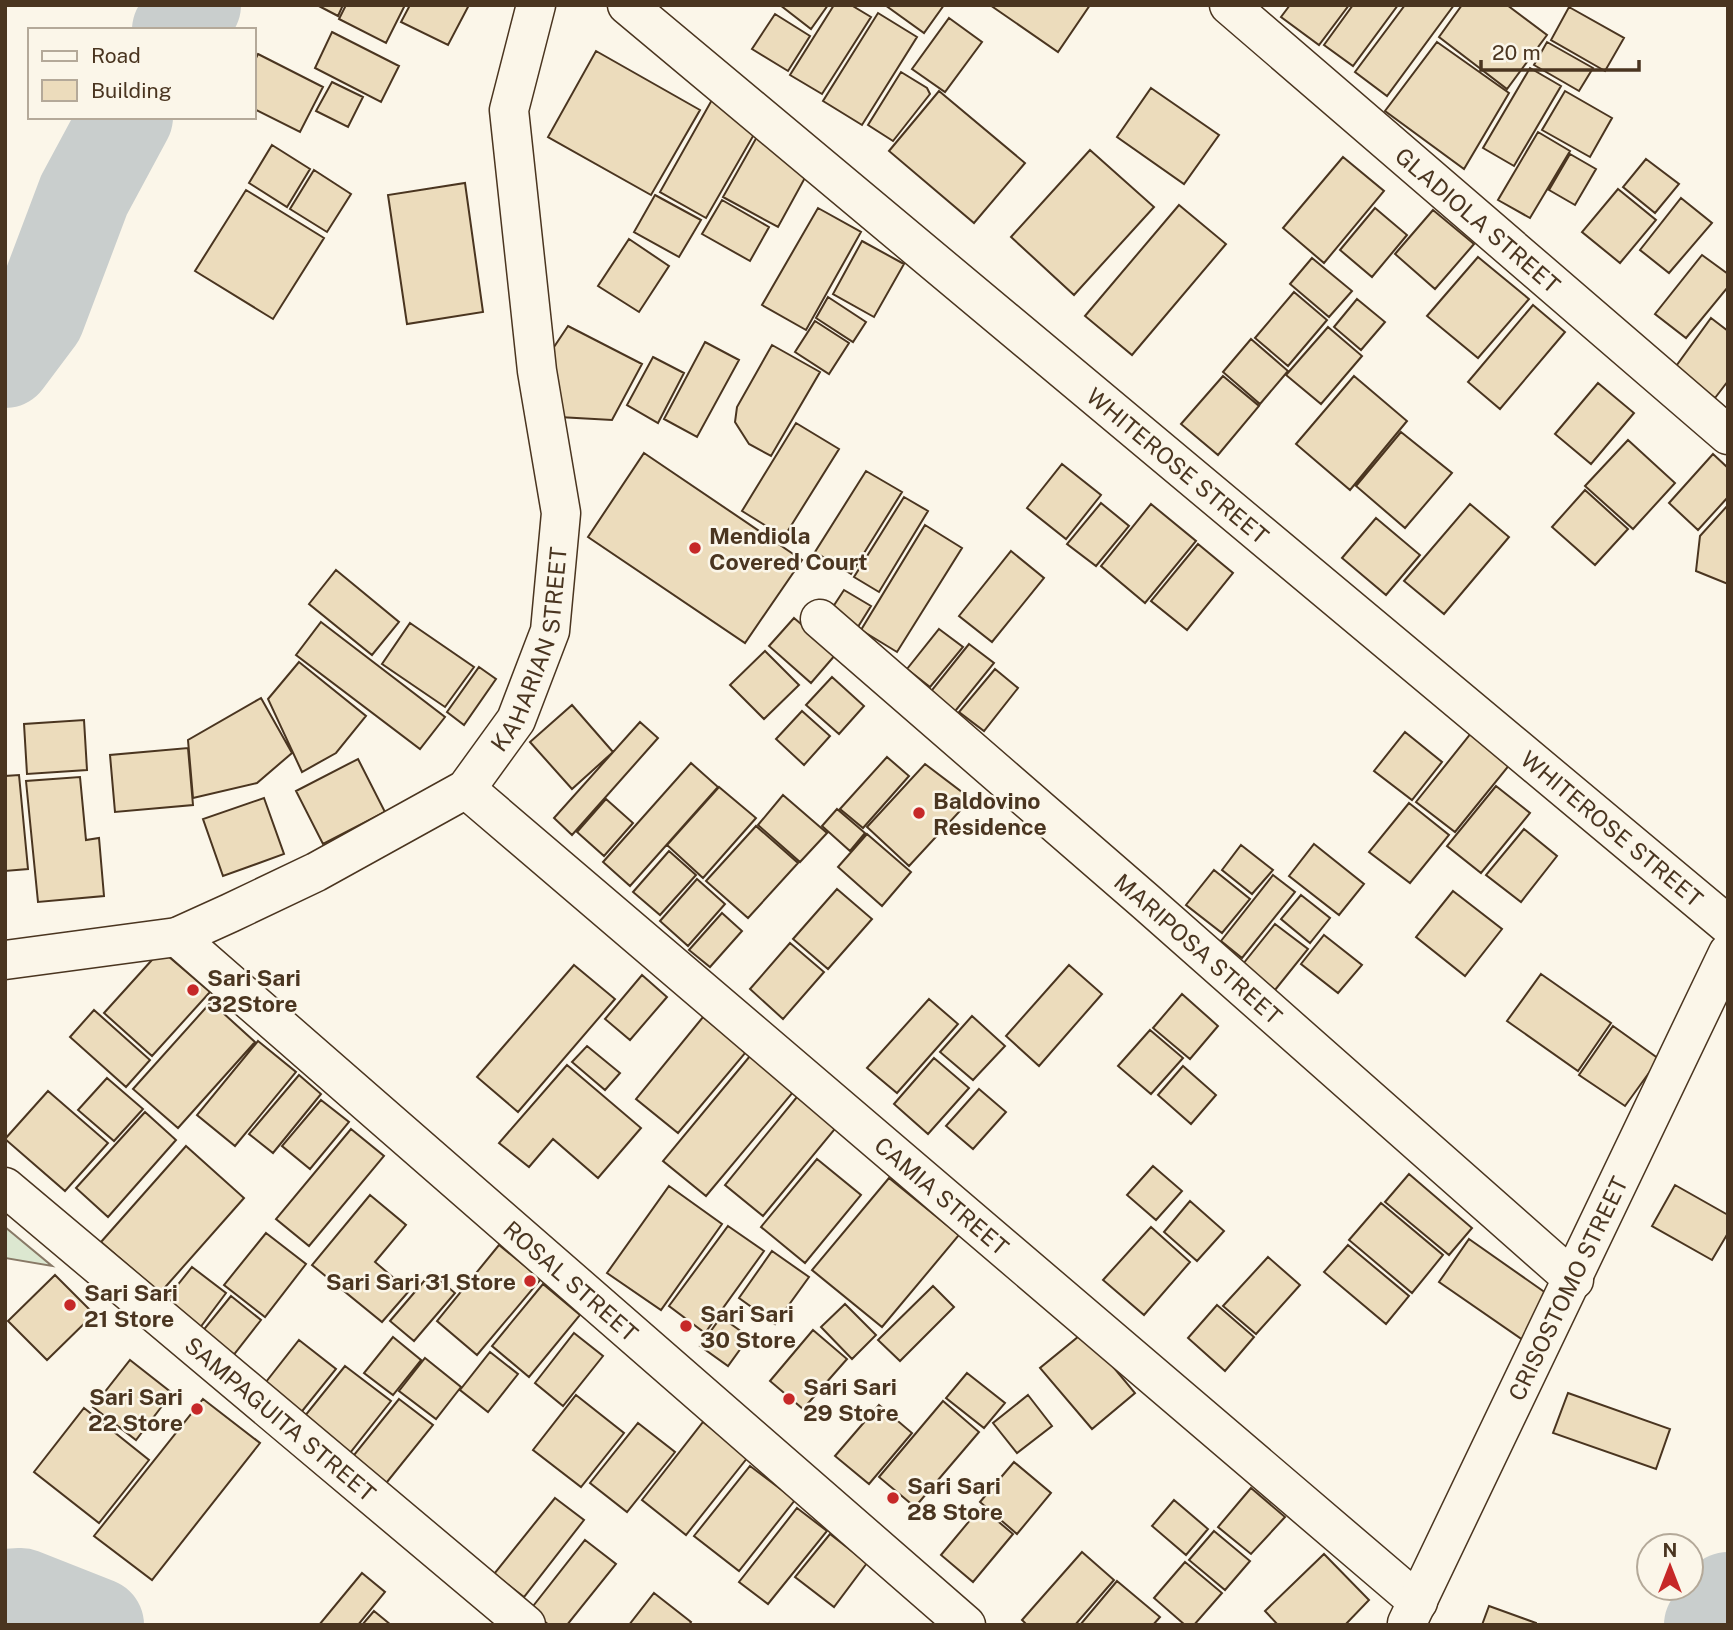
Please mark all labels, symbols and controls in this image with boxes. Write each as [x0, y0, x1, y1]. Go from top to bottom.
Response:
legend [28, 28, 256, 119]
scale bar [1481, 28, 1638, 72]
text: 20 m [1492, 40, 1541, 65]
text: Road [91, 43, 141, 68]
text: Building [91, 78, 172, 103]
street label: GLADIOLA STREET [1390, 141, 1566, 298]
street label: WHITEROSE STREET [1082, 382, 1275, 549]
place label: Mendiola Covered Court [709, 522, 868, 575]
marker: Mendiola Covered Court [687, 540, 703, 556]
street label: KAHARIAN STREET [485, 545, 571, 756]
street label: WHITEROSE STREET [1516, 745, 1709, 912]
place label: Baldovino Residence [933, 787, 1047, 840]
marker: Baldovino Residence [911, 805, 927, 821]
street label: MARIPOSA STREET [1109, 868, 1288, 1030]
place label: Sari Sari 32Store [207, 964, 301, 1017]
marker: Sari Sari 32Store [185, 982, 201, 998]
street label: CAMIA STREET [869, 1131, 1015, 1260]
street label: CRISOSTOMO STREET [1502, 1172, 1633, 1405]
street label: ROSAL STREET [498, 1215, 644, 1347]
place label: Sari Sari 31 Store [326, 1268, 516, 1295]
marker: Sari Sari 31 Store [522, 1273, 538, 1289]
place label: Sari Sari 21 Store [84, 1279, 178, 1332]
marker: Sari Sari 21 Store [62, 1297, 78, 1313]
place label: Sari Sari 30 Store [700, 1300, 796, 1353]
marker: Sari Sari 30 Store [678, 1318, 694, 1334]
street label: SAMPAGUITA STREET [180, 1331, 382, 1507]
place label: Sari Sari 29 Store [803, 1373, 899, 1426]
place label: Sari Sari 22 Store [88, 1383, 183, 1436]
marker: Sari Sari 29 Store [781, 1391, 797, 1407]
marker: Sari Sari 22 Store [189, 1401, 205, 1417]
place label: Sari Sari 28 Store [907, 1472, 1003, 1525]
marker: Sari Sari 28 Store [885, 1490, 901, 1506]
north arrow [1635, 1532, 1705, 1602]
text: N [1663, 1539, 1677, 1561]

